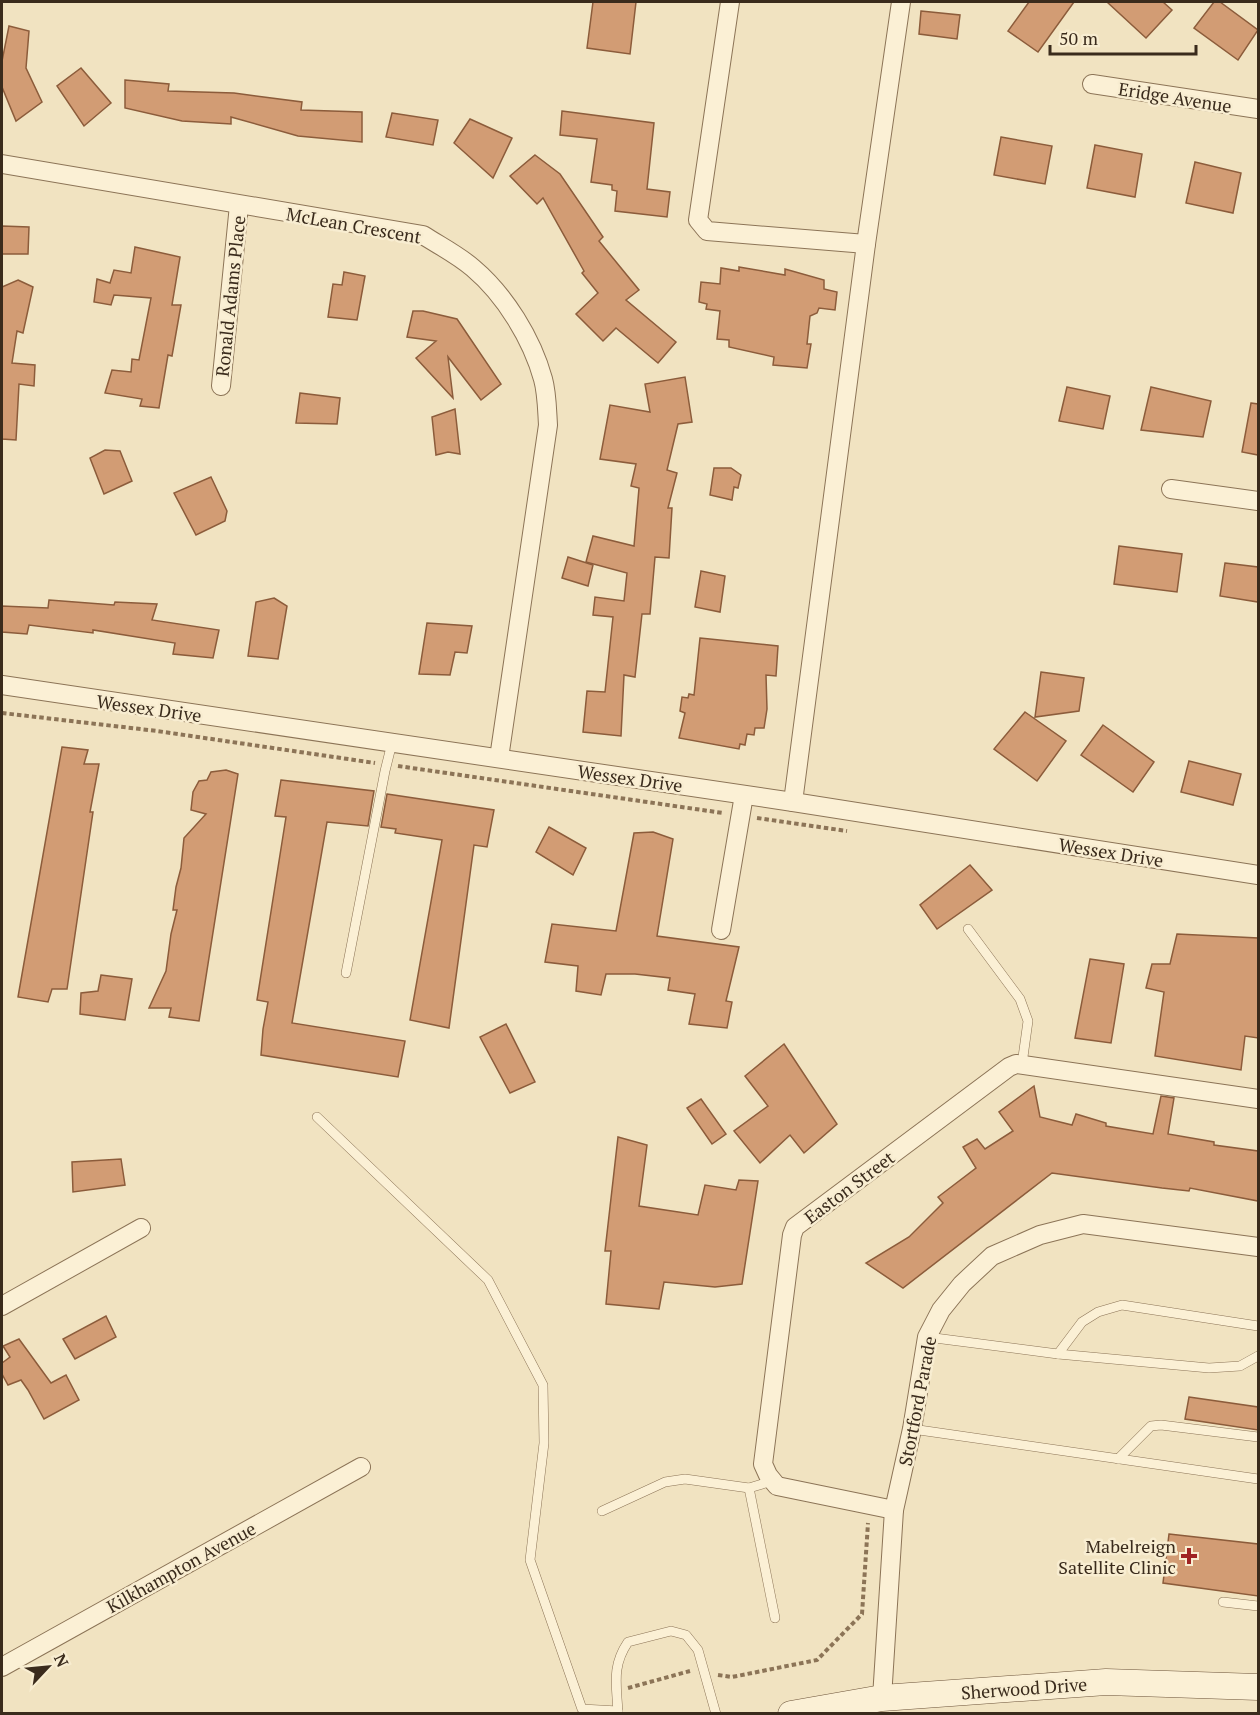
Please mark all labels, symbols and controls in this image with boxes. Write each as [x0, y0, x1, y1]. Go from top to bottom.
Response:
scale bar [1050, 18, 1196, 56]
text: 50 m [1059, 26, 1099, 50]
street label: Eridge Avenue [1117, 76, 1233, 118]
street label: McLean Crescent [284, 201, 424, 249]
street label: Ronald Adams Place [210, 214, 250, 378]
street label: Wessex Drive [95, 689, 203, 727]
street label: Wessex Drive [576, 759, 684, 797]
street label: Wessex Drive [1057, 832, 1165, 872]
street label: Easton Street [799, 1145, 899, 1229]
street label: Stortford Parade [893, 1334, 941, 1468]
street label: Kilkhampton Avenue [102, 1516, 260, 1618]
place label: Mabelreign Satellite Clinic [1058, 1534, 1176, 1579]
marker: Mabelreign Satellite Clinic [1180, 1547, 1198, 1565]
north arrow [18, 1637, 78, 1697]
text: N [49, 1650, 74, 1671]
street label: Sherwood Drive [960, 1672, 1088, 1704]

